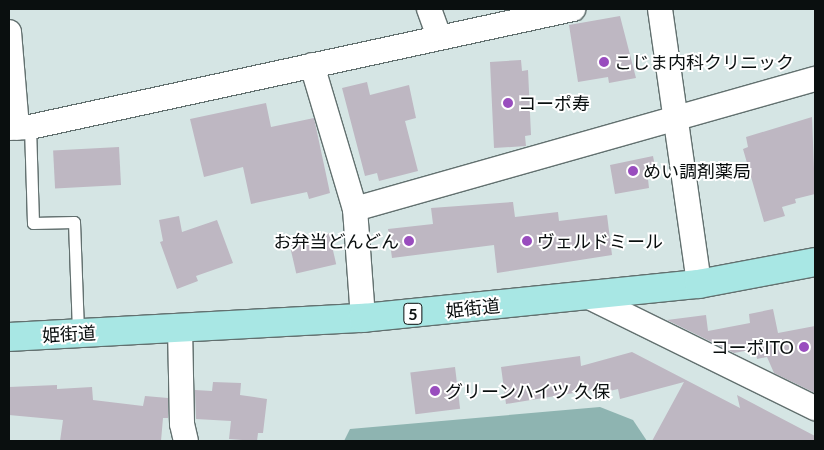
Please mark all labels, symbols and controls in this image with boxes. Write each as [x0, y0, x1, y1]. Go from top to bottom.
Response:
place label: こじま内科クリニック [614, 51, 794, 73]
marker: こじま内科クリニック [598, 56, 610, 68]
place label: コーポ寿 [518, 92, 590, 114]
marker: コーポ寿 [502, 97, 514, 109]
place label: めい調剤薬局 [643, 160, 751, 182]
marker: めい調剤薬局 [627, 165, 639, 177]
place label: お弁当どんどん [273, 230, 399, 252]
place label: ヴェルドミール [537, 230, 663, 252]
marker: お弁当どんどん [403, 235, 415, 247]
marker: ヴェルドミール [521, 235, 533, 247]
street label: 姫街道 [445, 294, 501, 322]
road number: 5 [403, 300, 423, 328]
street label: 姫街道 [41, 322, 97, 346]
place label: コーポITO [710, 336, 794, 358]
marker: コーポITO [798, 341, 810, 353]
place label: グリーンハイツ 久保 [445, 380, 612, 402]
marker: グリーンハイツ 久保 [429, 385, 441, 397]

